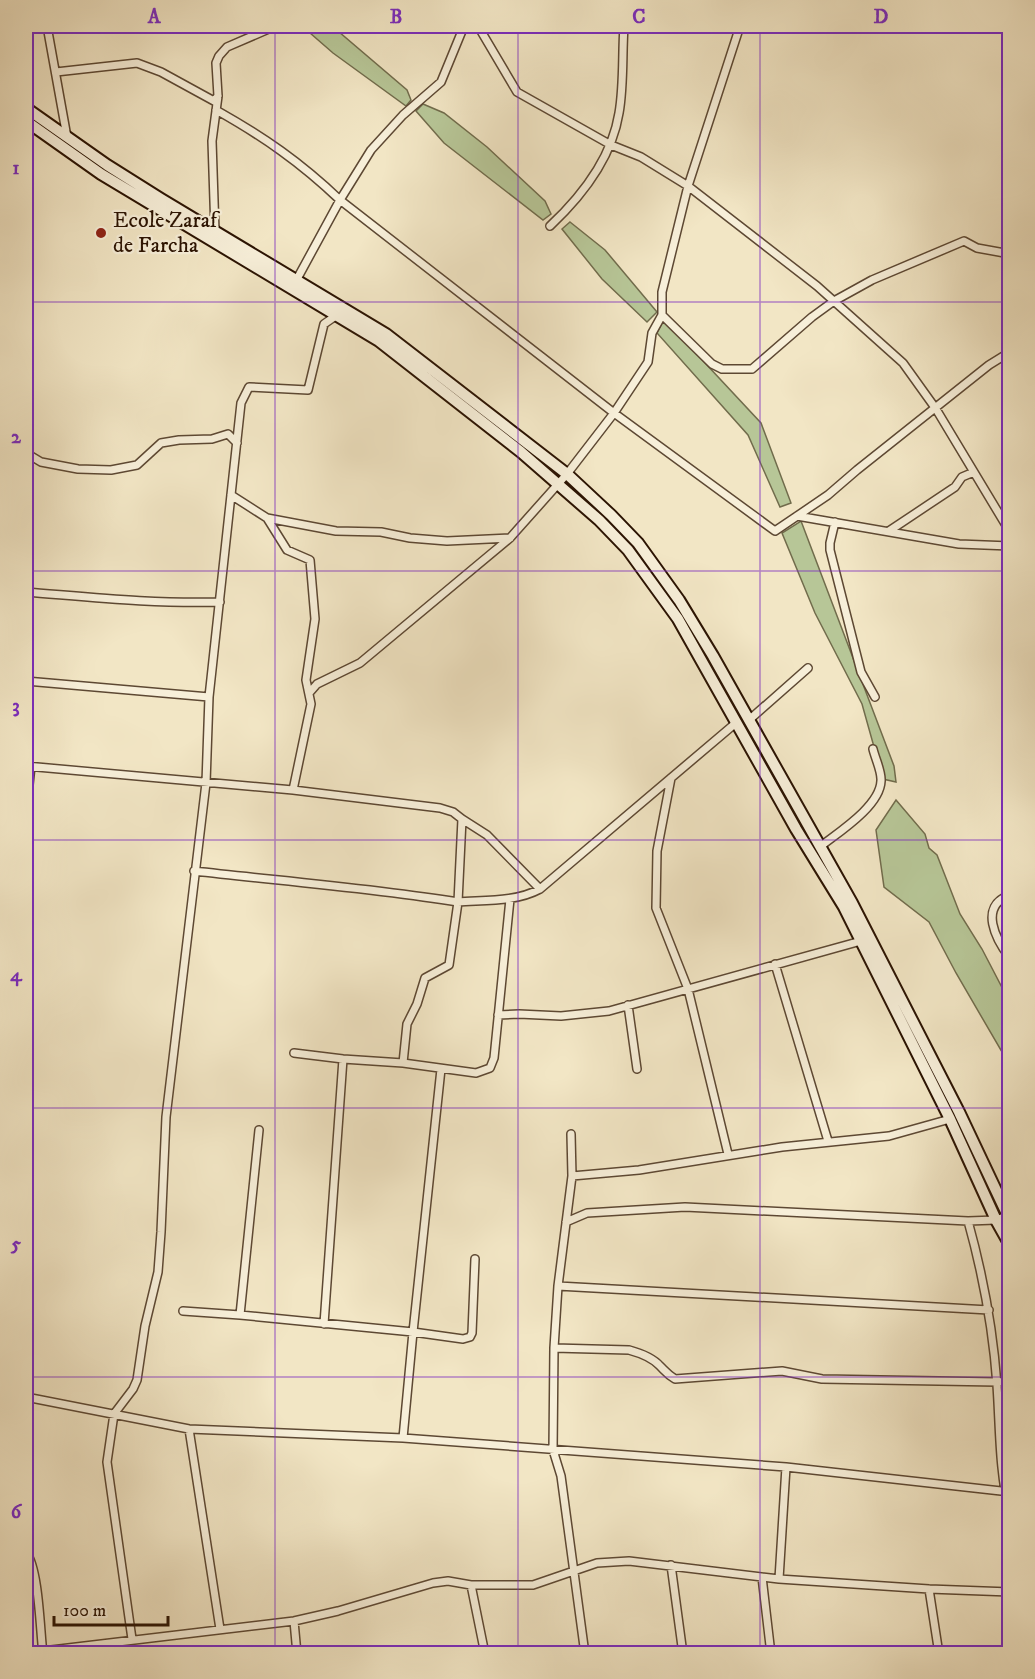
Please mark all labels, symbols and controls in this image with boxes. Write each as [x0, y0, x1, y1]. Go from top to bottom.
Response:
text: A [147, 5, 162, 30]
text: B [390, 5, 402, 30]
text: C [632, 5, 646, 30]
text: D [874, 5, 889, 30]
text: 1 [12, 156, 20, 181]
place label: Ecole Zaraf de Farcha [113, 207, 221, 259]
marker: Ecole Zaraf de Farcha [94, 226, 108, 240]
text: 2 [11, 425, 22, 450]
text: 3 [12, 694, 20, 719]
text: 4 [10, 963, 23, 988]
text: 5 [10, 1232, 21, 1257]
text: 6 [11, 1500, 23, 1525]
scale bar [54, 1589, 168, 1627]
text: 100 m [63, 1600, 106, 1622]

